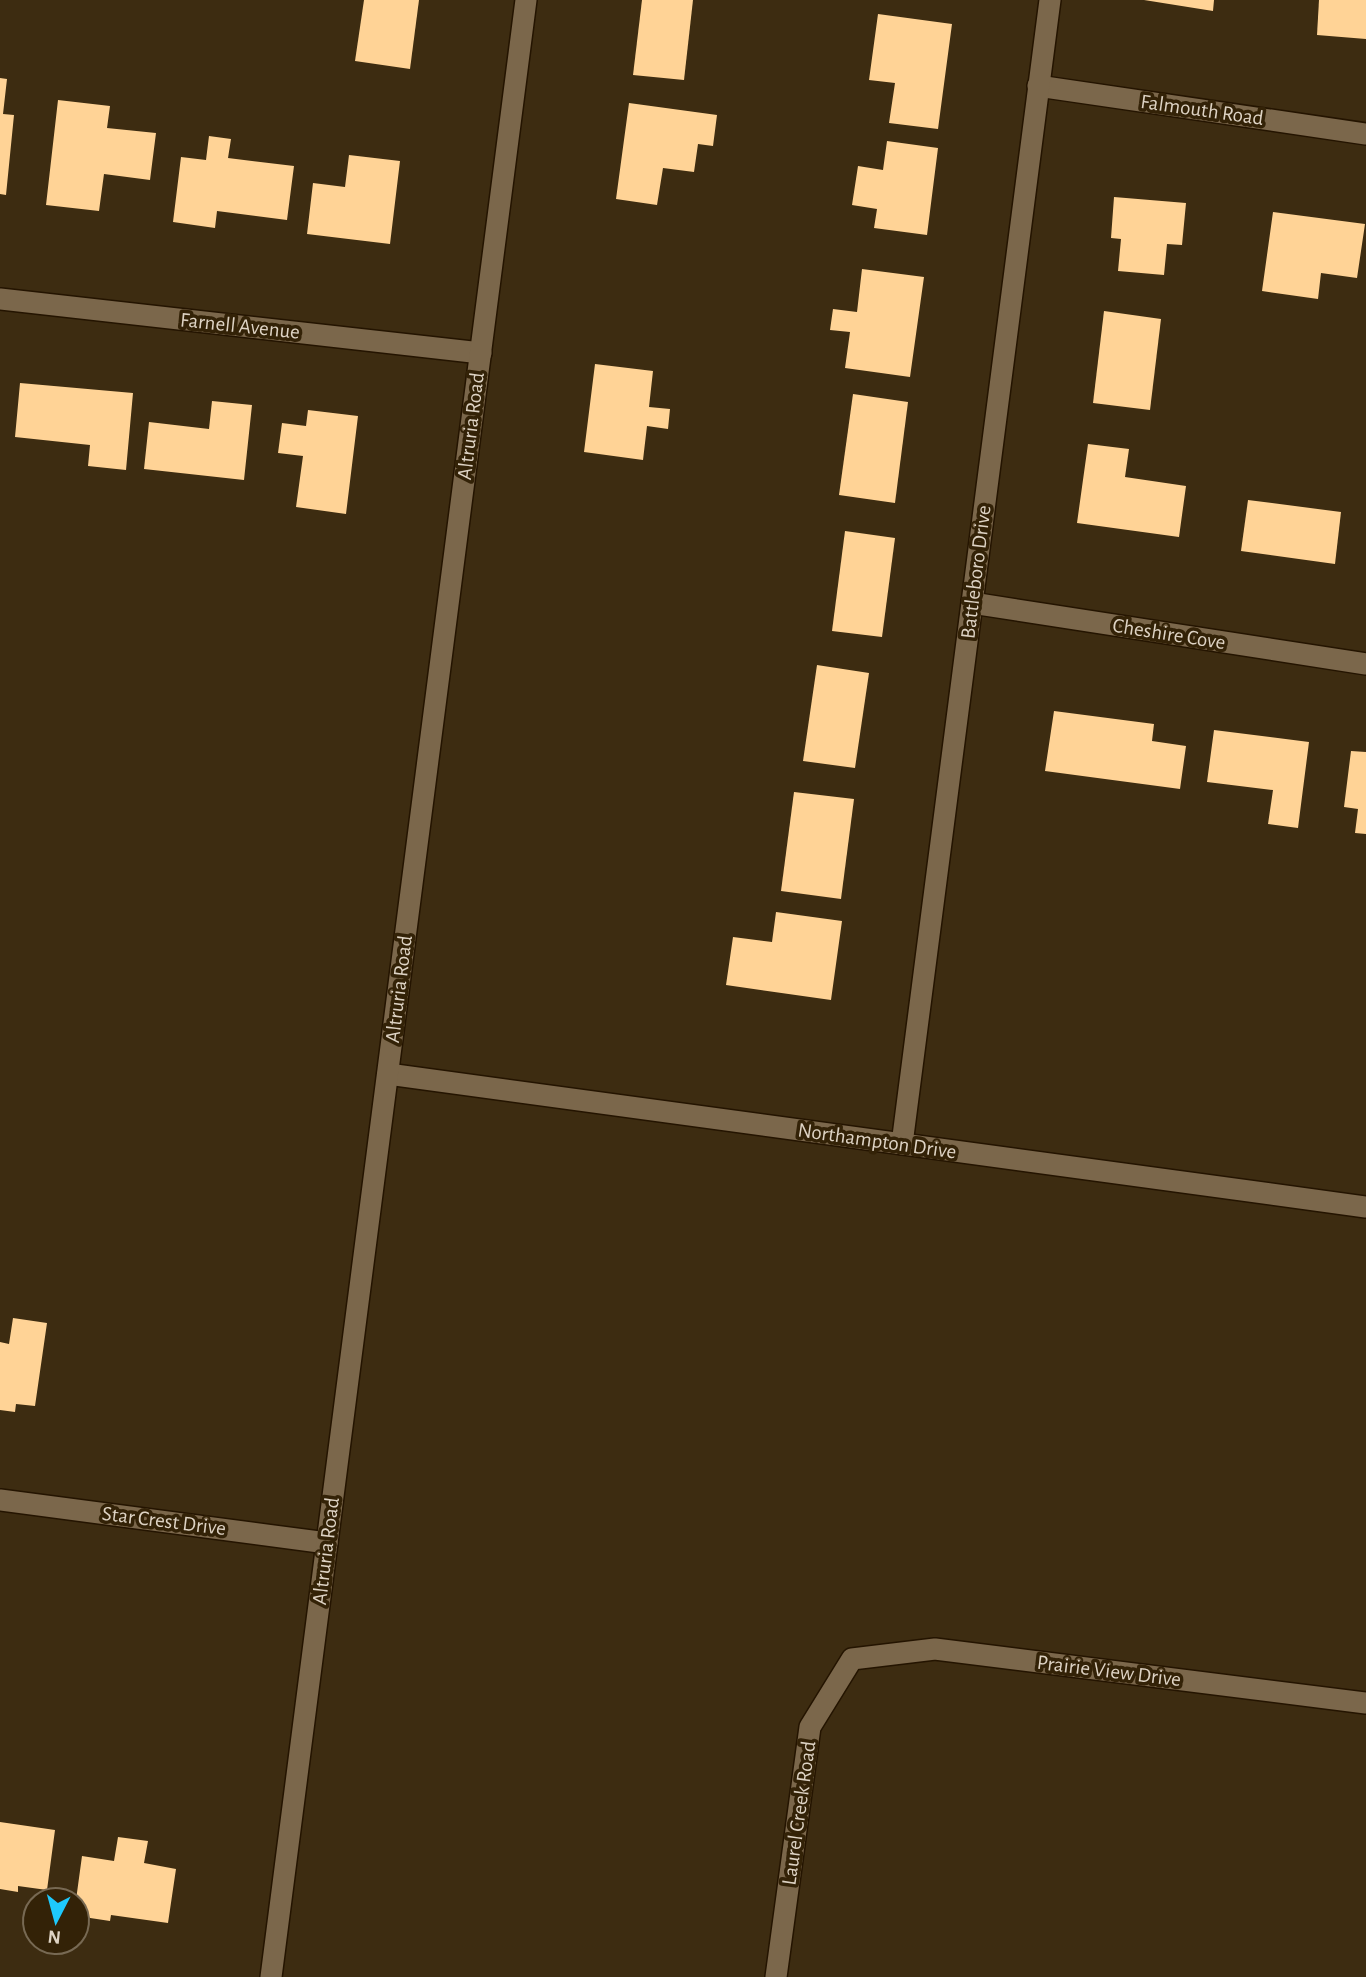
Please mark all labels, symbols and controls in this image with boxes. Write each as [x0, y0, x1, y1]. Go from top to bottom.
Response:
street label: Falmouth Road [1139, 91, 1265, 129]
street label: Farnell Avenue [179, 309, 301, 343]
street label: Altruria Road [454, 371, 488, 481]
street label: Battleboro Drive [957, 504, 995, 640]
street label: Cheshire Cove [1111, 615, 1227, 653]
street label: Altruria Road [382, 934, 416, 1044]
street label: Northampton Drive [796, 1119, 958, 1163]
street label: Altruria Road [309, 1496, 343, 1606]
street label: Star Crest Drive [101, 1503, 227, 1539]
street label: Prairie View Drive [1036, 1652, 1182, 1690]
street label: Laurel Creek Road [778, 1739, 820, 1886]
north arrow [21, 1886, 91, 1956]
text: N [47, 1926, 62, 1947]

